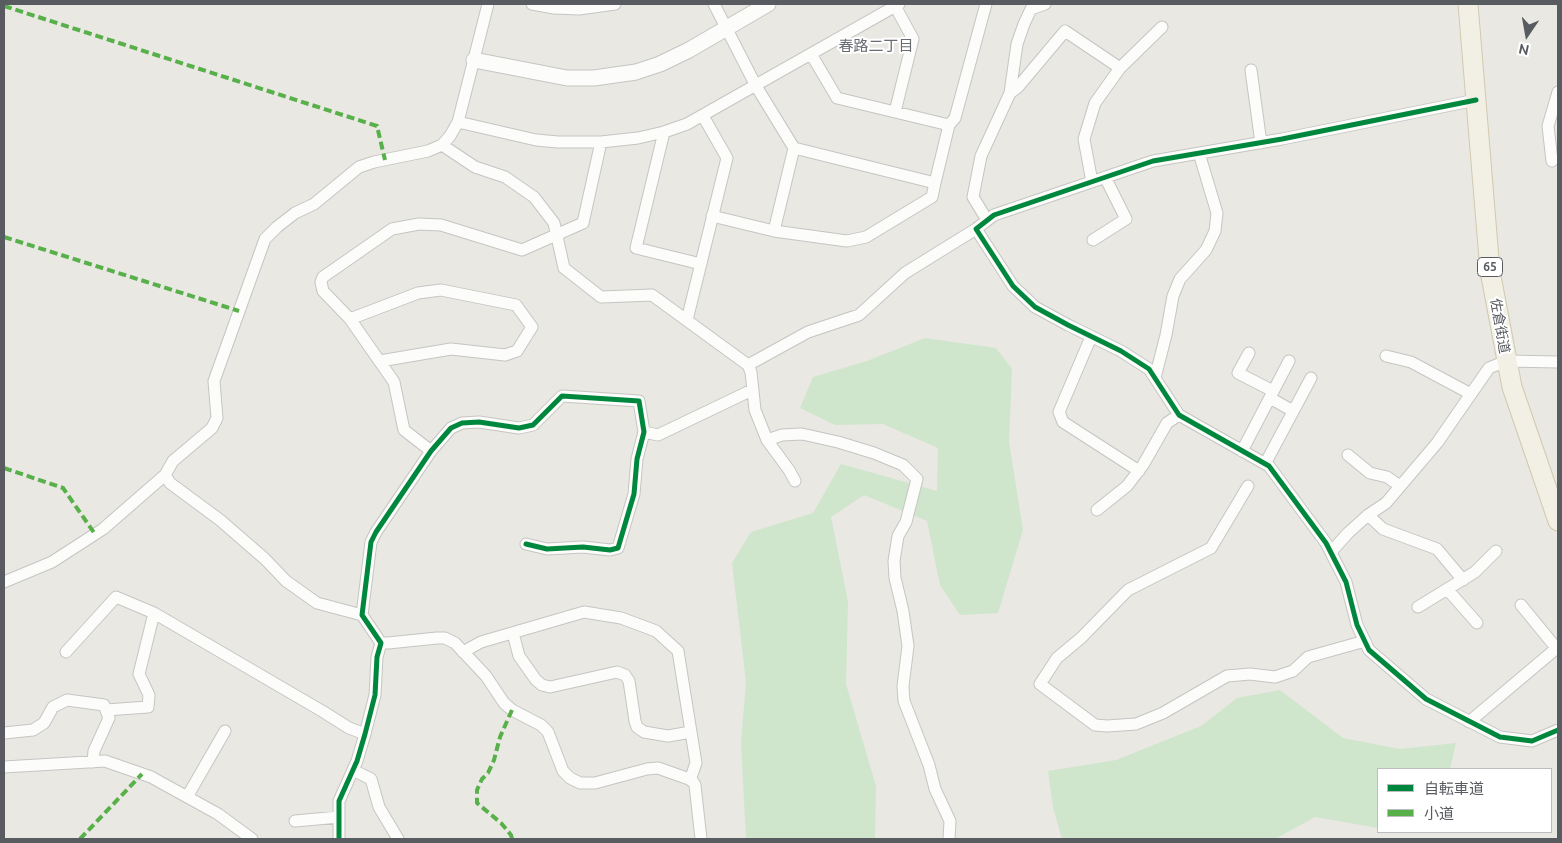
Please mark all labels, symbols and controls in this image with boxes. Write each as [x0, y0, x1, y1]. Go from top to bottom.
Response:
north arrow [1502, 10, 1552, 60]
district label: 春路二丁目 [839, 37, 913, 55]
text: N [1517, 41, 1531, 59]
road number: 65 [1478, 258, 1502, 276]
street label: 佐倉街道 [1487, 297, 1513, 355]
legend [1377, 768, 1552, 833]
text: 自転車道 [1424, 780, 1484, 797]
text: 小道 [1424, 805, 1454, 822]

